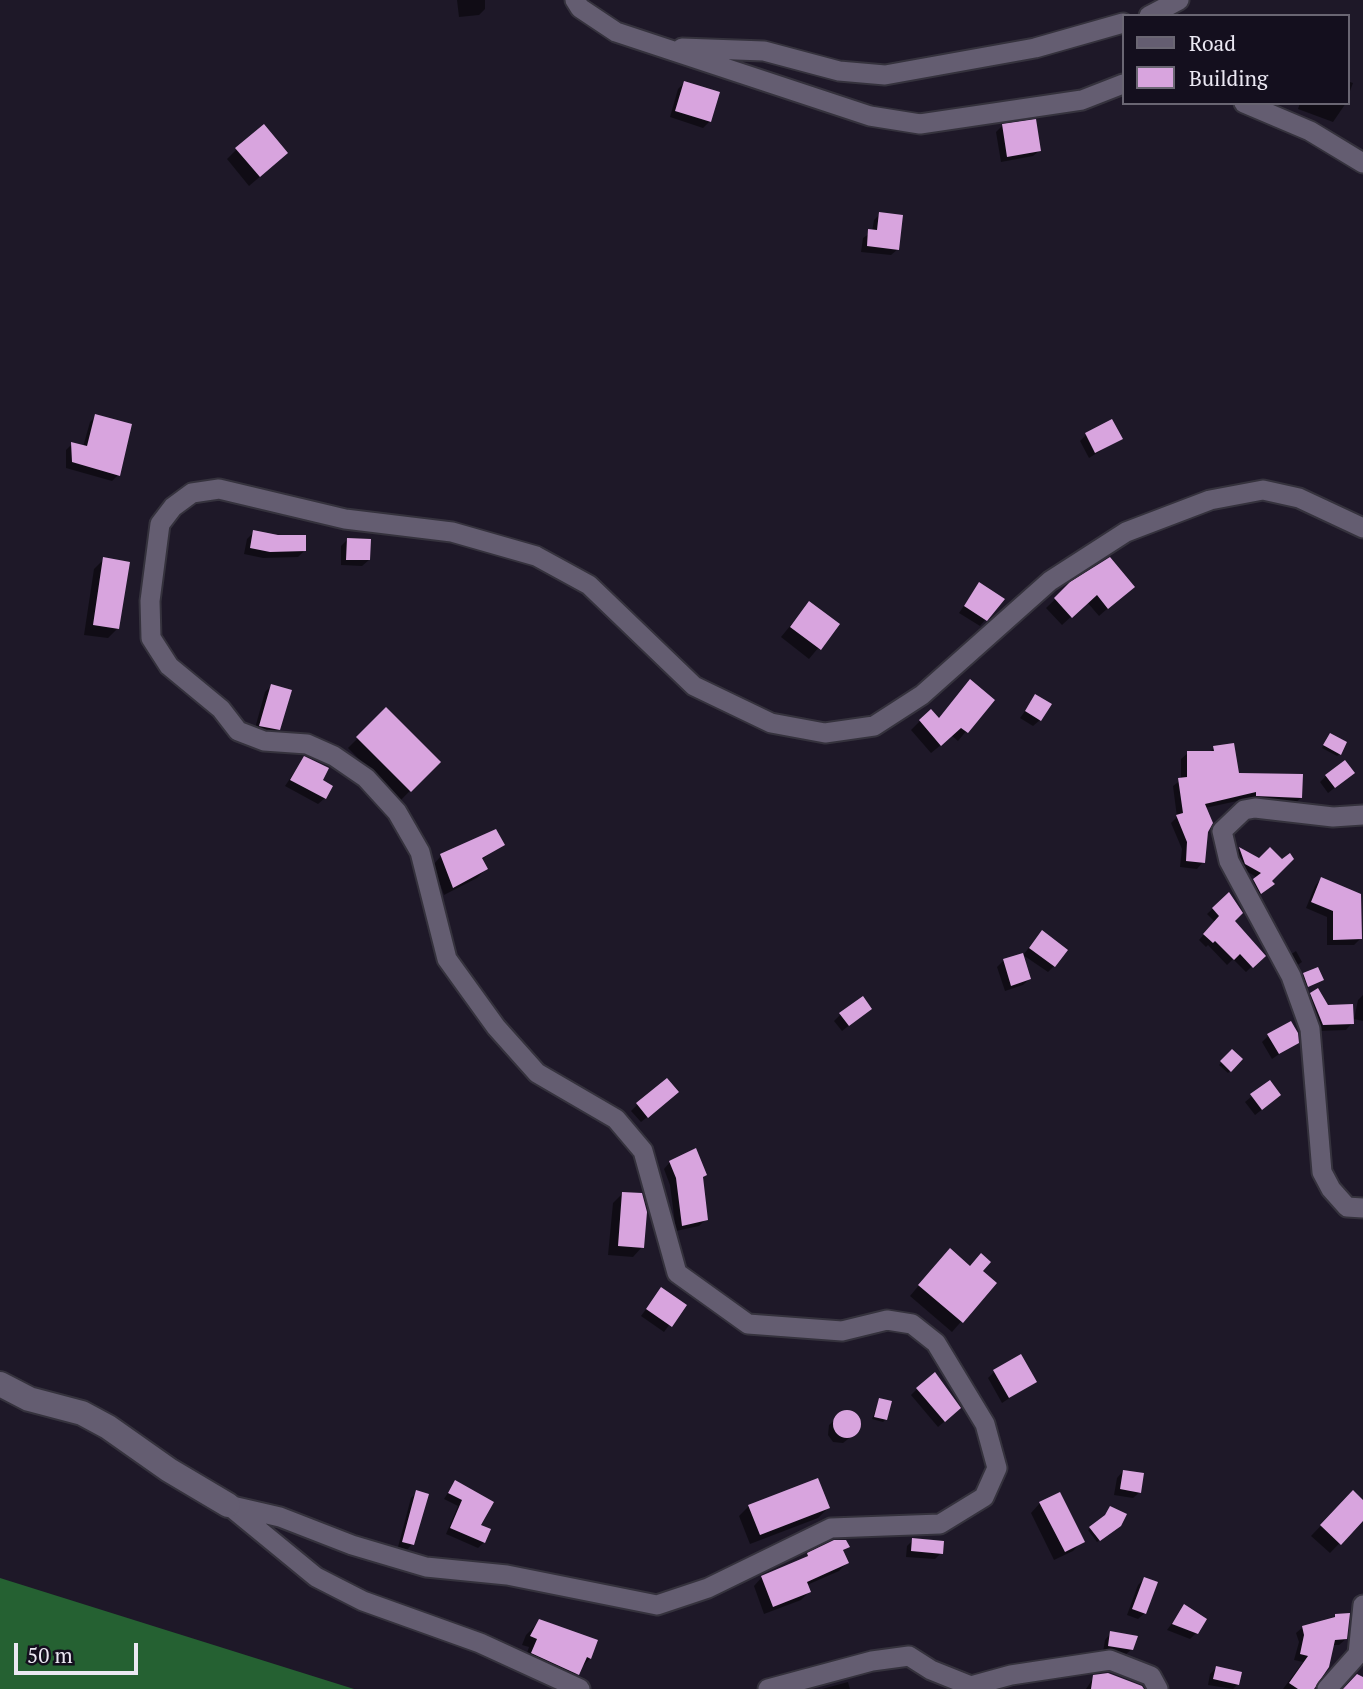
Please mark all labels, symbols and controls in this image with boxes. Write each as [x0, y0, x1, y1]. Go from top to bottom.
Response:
legend [1122, 14, 1349, 105]
text: Road [1189, 29, 1236, 57]
text: Building [1189, 64, 1268, 92]
scale bar [18, 1630, 142, 1674]
text: 50 m [27, 1641, 73, 1669]

